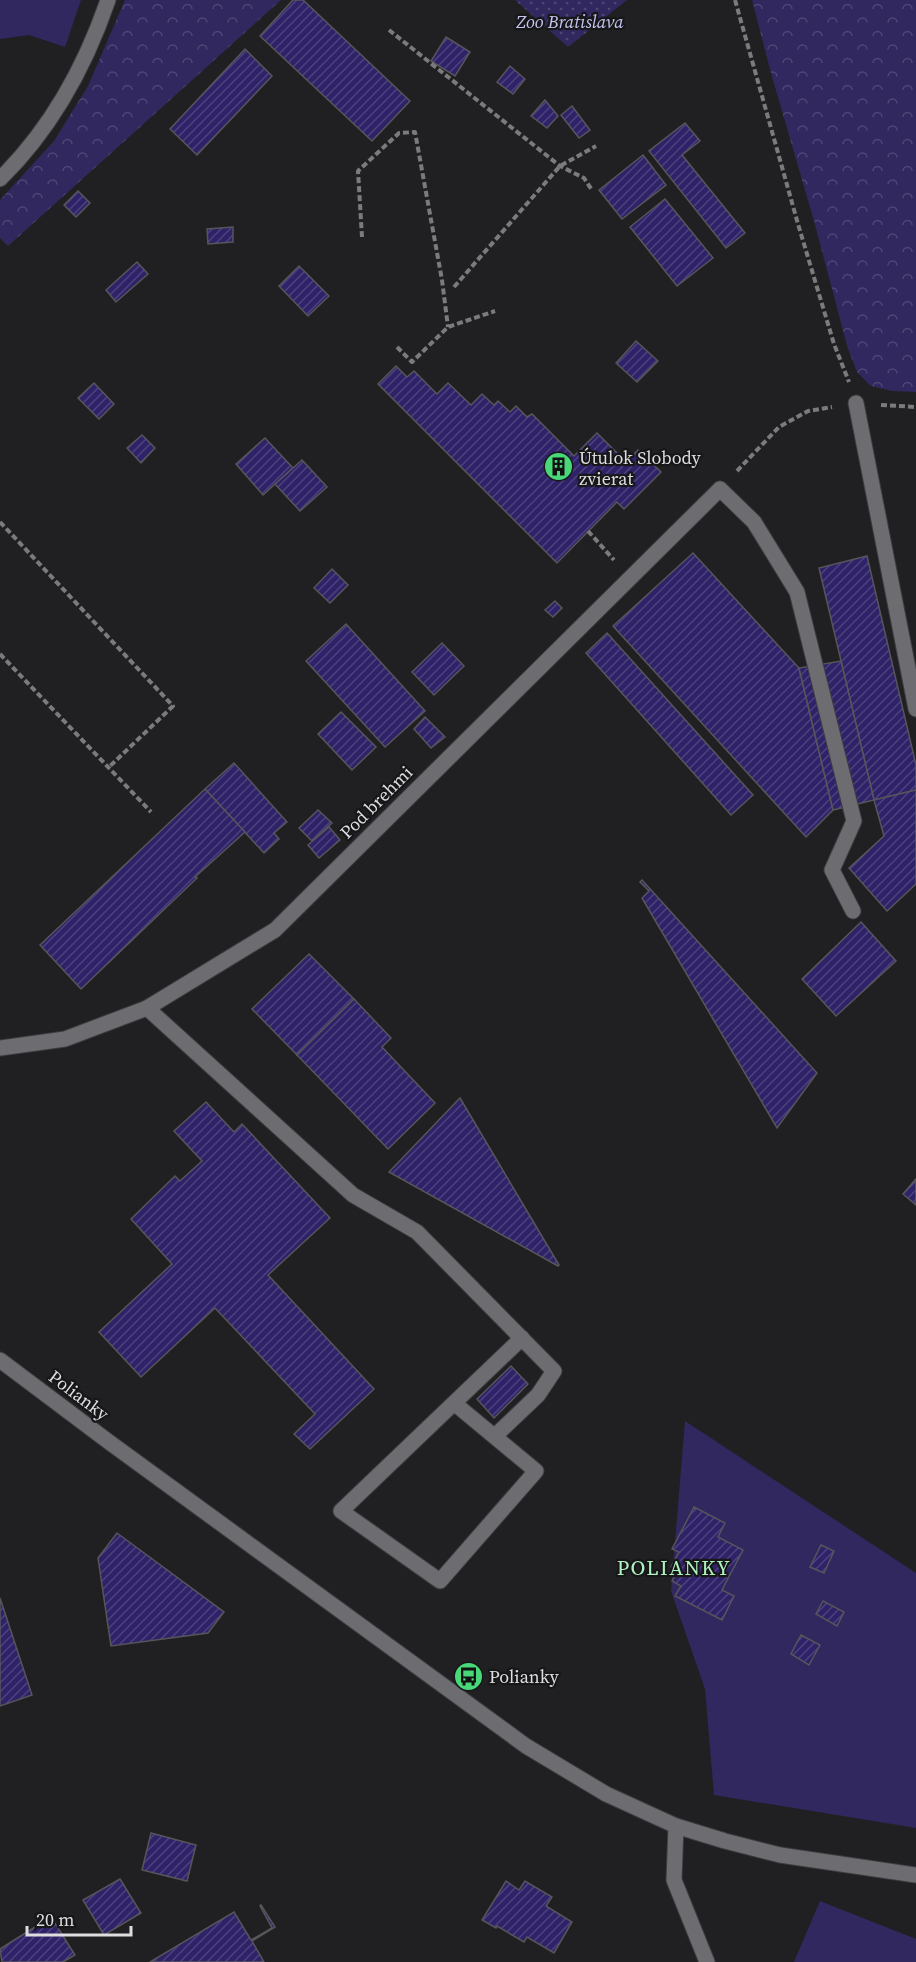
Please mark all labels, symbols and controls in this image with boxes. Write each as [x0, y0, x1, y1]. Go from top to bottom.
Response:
park label: Zoo Bratislava [515, 9, 624, 34]
place label: Útulok Slobody zvierat [579, 445, 702, 491]
building icon: Útulok Slobody zvierat [542, 451, 574, 483]
street label: Pod brehmi [334, 760, 418, 844]
street label: Polianky [44, 1364, 115, 1426]
district label: POLIANKY [617, 1553, 731, 1582]
bus stop icon: Polianky [452, 1660, 484, 1692]
place label: Polianky [489, 1664, 559, 1689]
scale bar [27, 1899, 130, 1937]
text: 20 m [36, 1907, 74, 1932]

